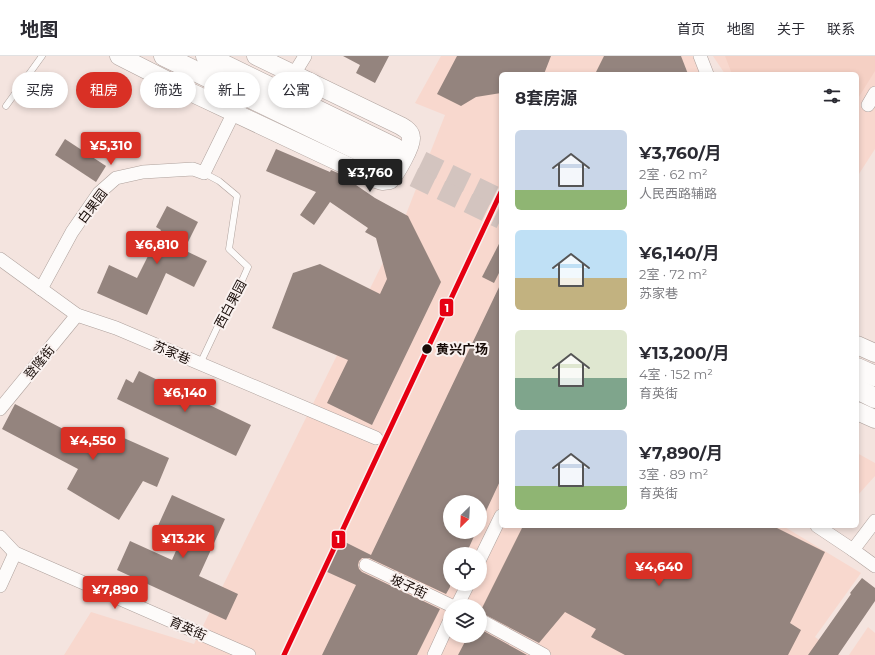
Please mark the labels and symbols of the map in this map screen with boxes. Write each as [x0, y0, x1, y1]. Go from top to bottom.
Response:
pin: ¥5,310 [78, 132, 144, 166]
pin: ¥3,760 [337, 159, 403, 193]
street label: 白果园 [74, 186, 110, 226]
pin: ¥6,810 [124, 231, 190, 265]
street label: 西白果园 [211, 277, 249, 331]
line badge: 1 [439, 298, 454, 317]
text: 1 [445, 301, 449, 315]
street label: 苏家巷 [151, 337, 193, 367]
place label: 黄兴广场 [436, 341, 488, 357]
street label: 登隆街 [21, 342, 57, 382]
marker: 黄兴广场 [420, 342, 434, 356]
pin: ¥6,140 [152, 379, 218, 413]
pin: ¥4,550 [60, 427, 126, 461]
north arrow [443, 495, 487, 539]
pin: ¥13.2K [150, 525, 216, 559]
line badge: 1 [331, 530, 346, 549]
text: 1 [336, 532, 340, 546]
pin: ¥4,640 [626, 553, 692, 587]
street label: 坡子街 [388, 571, 430, 601]
pin: ¥7,890 [82, 576, 148, 610]
street label: 育英街 [167, 613, 209, 643]

